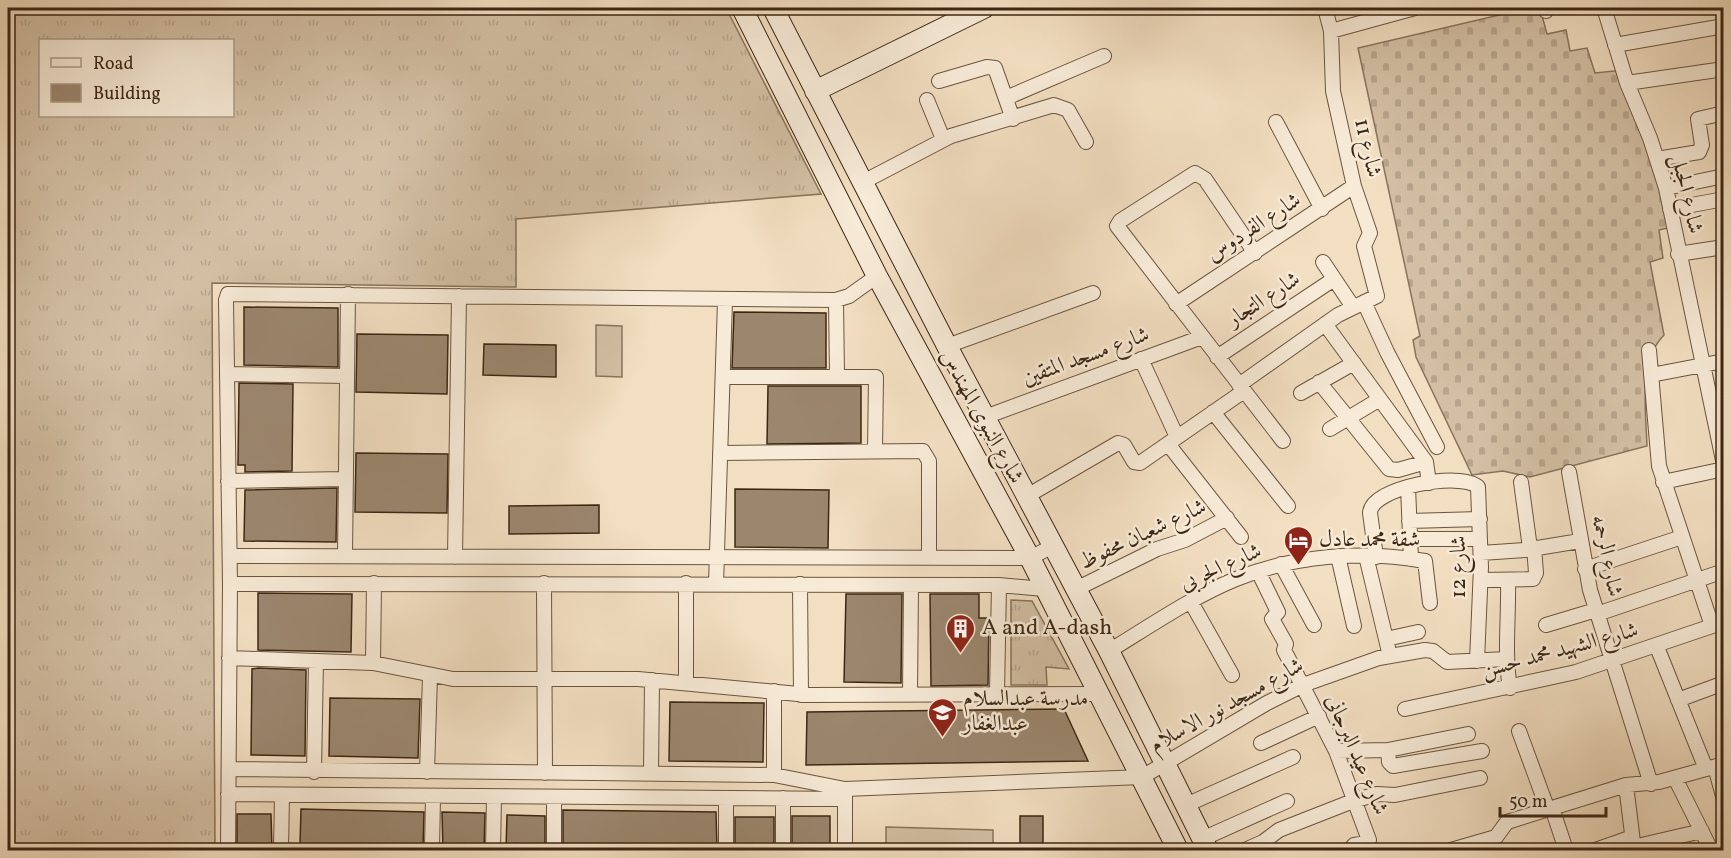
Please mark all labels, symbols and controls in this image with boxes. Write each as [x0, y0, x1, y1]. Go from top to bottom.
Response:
legend [39, 39, 234, 117]
text: Road [93, 52, 134, 77]
text: Building [93, 82, 161, 107]
street label: شارع 11 [1344, 115, 1389, 181]
street label: شارع الجبل [1661, 151, 1710, 237]
street label: شارع الفردوس [1200, 186, 1308, 271]
street label: شارع التجار [1219, 265, 1307, 337]
street label: شارع مسجد المتقين [1018, 320, 1154, 395]
street label: شارع النبوى المهندس [930, 344, 1031, 490]
street label: شارع شعبان محفوظ [1074, 492, 1212, 579]
street label: شارع الرحمه [1581, 512, 1630, 600]
hotel icon: شقة محمد عادل [1282, 524, 1314, 566]
place label: شقة محمد عادل [1319, 525, 1420, 556]
street label: شارع الجربى [1175, 536, 1267, 601]
street label: شارع 12 [1444, 536, 1476, 598]
building icon: A and A-dash [945, 612, 977, 654]
place label: A and A-dash [982, 613, 1112, 644]
street label: شارع الشهيد محمد حسن [1478, 615, 1642, 688]
street label: شارع مسجد نور الاسلام [1144, 651, 1311, 763]
place label: مدرسة عبدالسلام عبدالغفار [961, 684, 1088, 740]
street label: شارع عيد البرجانى [1316, 690, 1395, 821]
school or university icon: مدرسة عبدالسلام عبدالغفار [926, 696, 958, 738]
scale bar [1500, 780, 1606, 818]
text: 50 m [1509, 790, 1548, 815]

